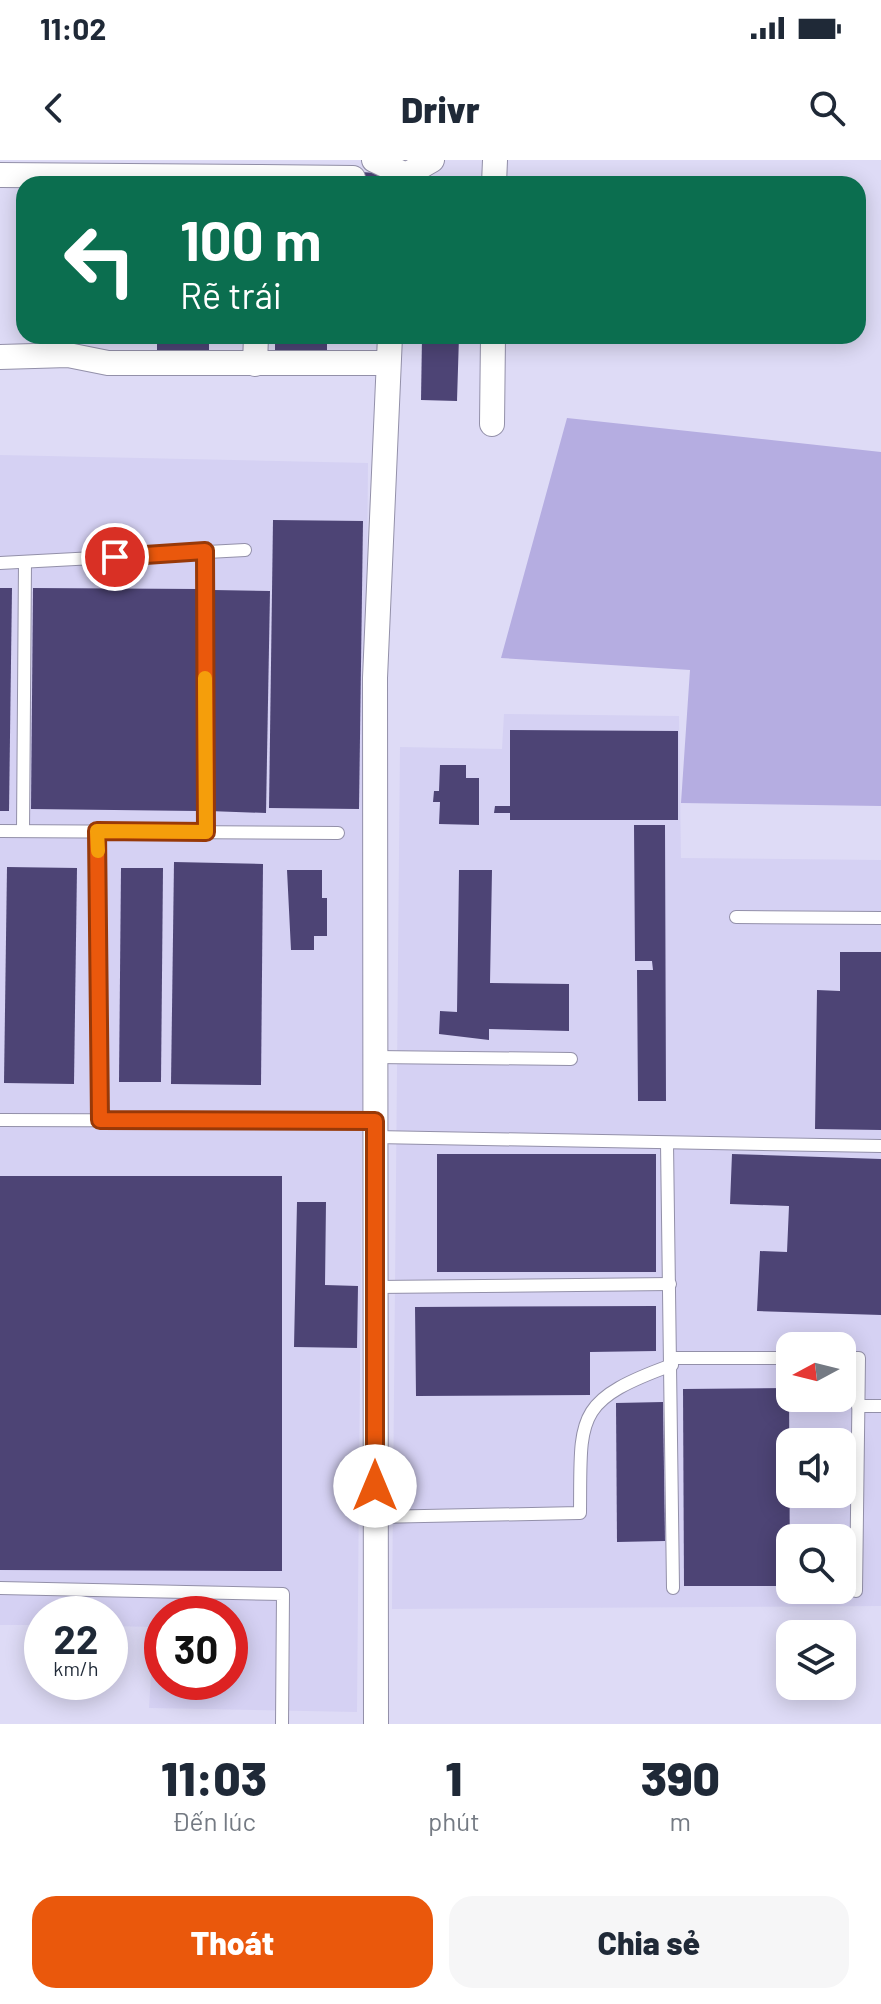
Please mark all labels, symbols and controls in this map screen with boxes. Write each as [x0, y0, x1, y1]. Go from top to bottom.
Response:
text: 11:02 [40, 10, 106, 46]
icon: back [32, 86, 76, 130]
icon: search [805, 86, 849, 130]
text: Drivr [401, 87, 480, 130]
text: 100 m [180, 205, 322, 272]
icon: left [48, 208, 152, 312]
text: Rẽ trái [180, 273, 282, 316]
pin [81, 523, 149, 591]
icon: arrive [93, 535, 137, 579]
north arrow [776, 1332, 856, 1412]
map controls [776, 1332, 856, 1700]
button: sound [776, 1428, 856, 1508]
position arrow [333, 1444, 417, 1528]
button: search [776, 1524, 856, 1604]
speed limit sign: 30 [144, 1596, 248, 1700]
text: 22 [54, 1614, 98, 1662]
button: layers [776, 1620, 856, 1700]
text: km/h [53, 1656, 99, 1680]
text: 11:03 [161, 1748, 267, 1806]
text: 1 [445, 1748, 462, 1806]
text: 390 [641, 1748, 720, 1806]
text: Đến lúc [172, 1805, 256, 1836]
text: phút [428, 1805, 480, 1836]
text: m [670, 1805, 691, 1836]
button: Thoát [32, 1896, 433, 1988]
button: Chia sẻ [449, 1896, 849, 1988]

